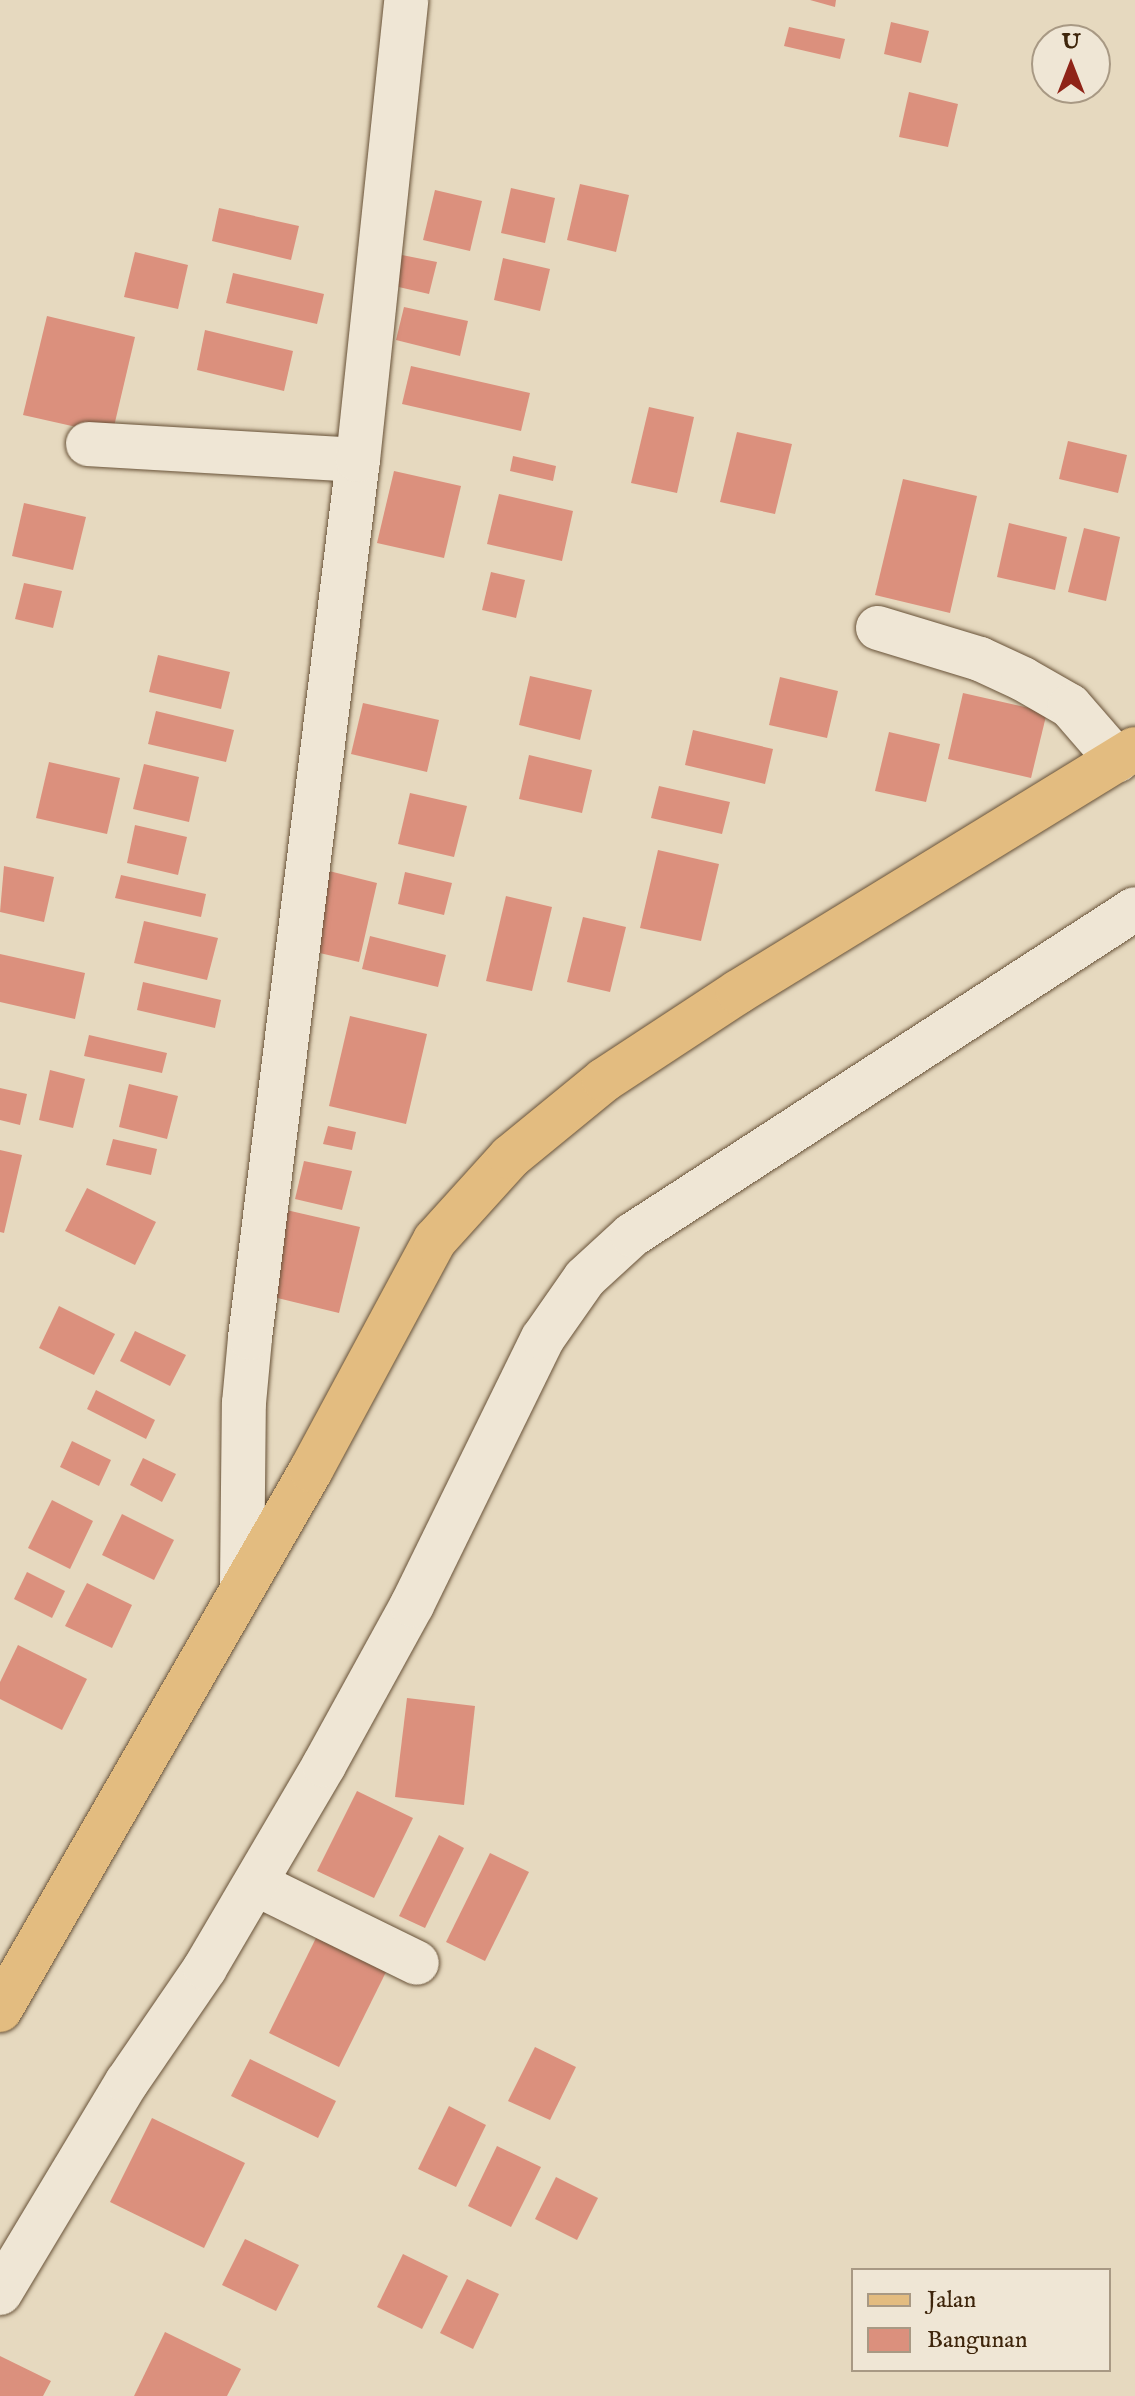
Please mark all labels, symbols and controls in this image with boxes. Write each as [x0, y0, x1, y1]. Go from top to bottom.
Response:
north arrow [1031, 24, 1111, 104]
text: U [1062, 28, 1080, 56]
legend [851, 2268, 1111, 2372]
text: Jalan [927, 2285, 976, 2316]
text: Bangunan [927, 2325, 1027, 2356]

